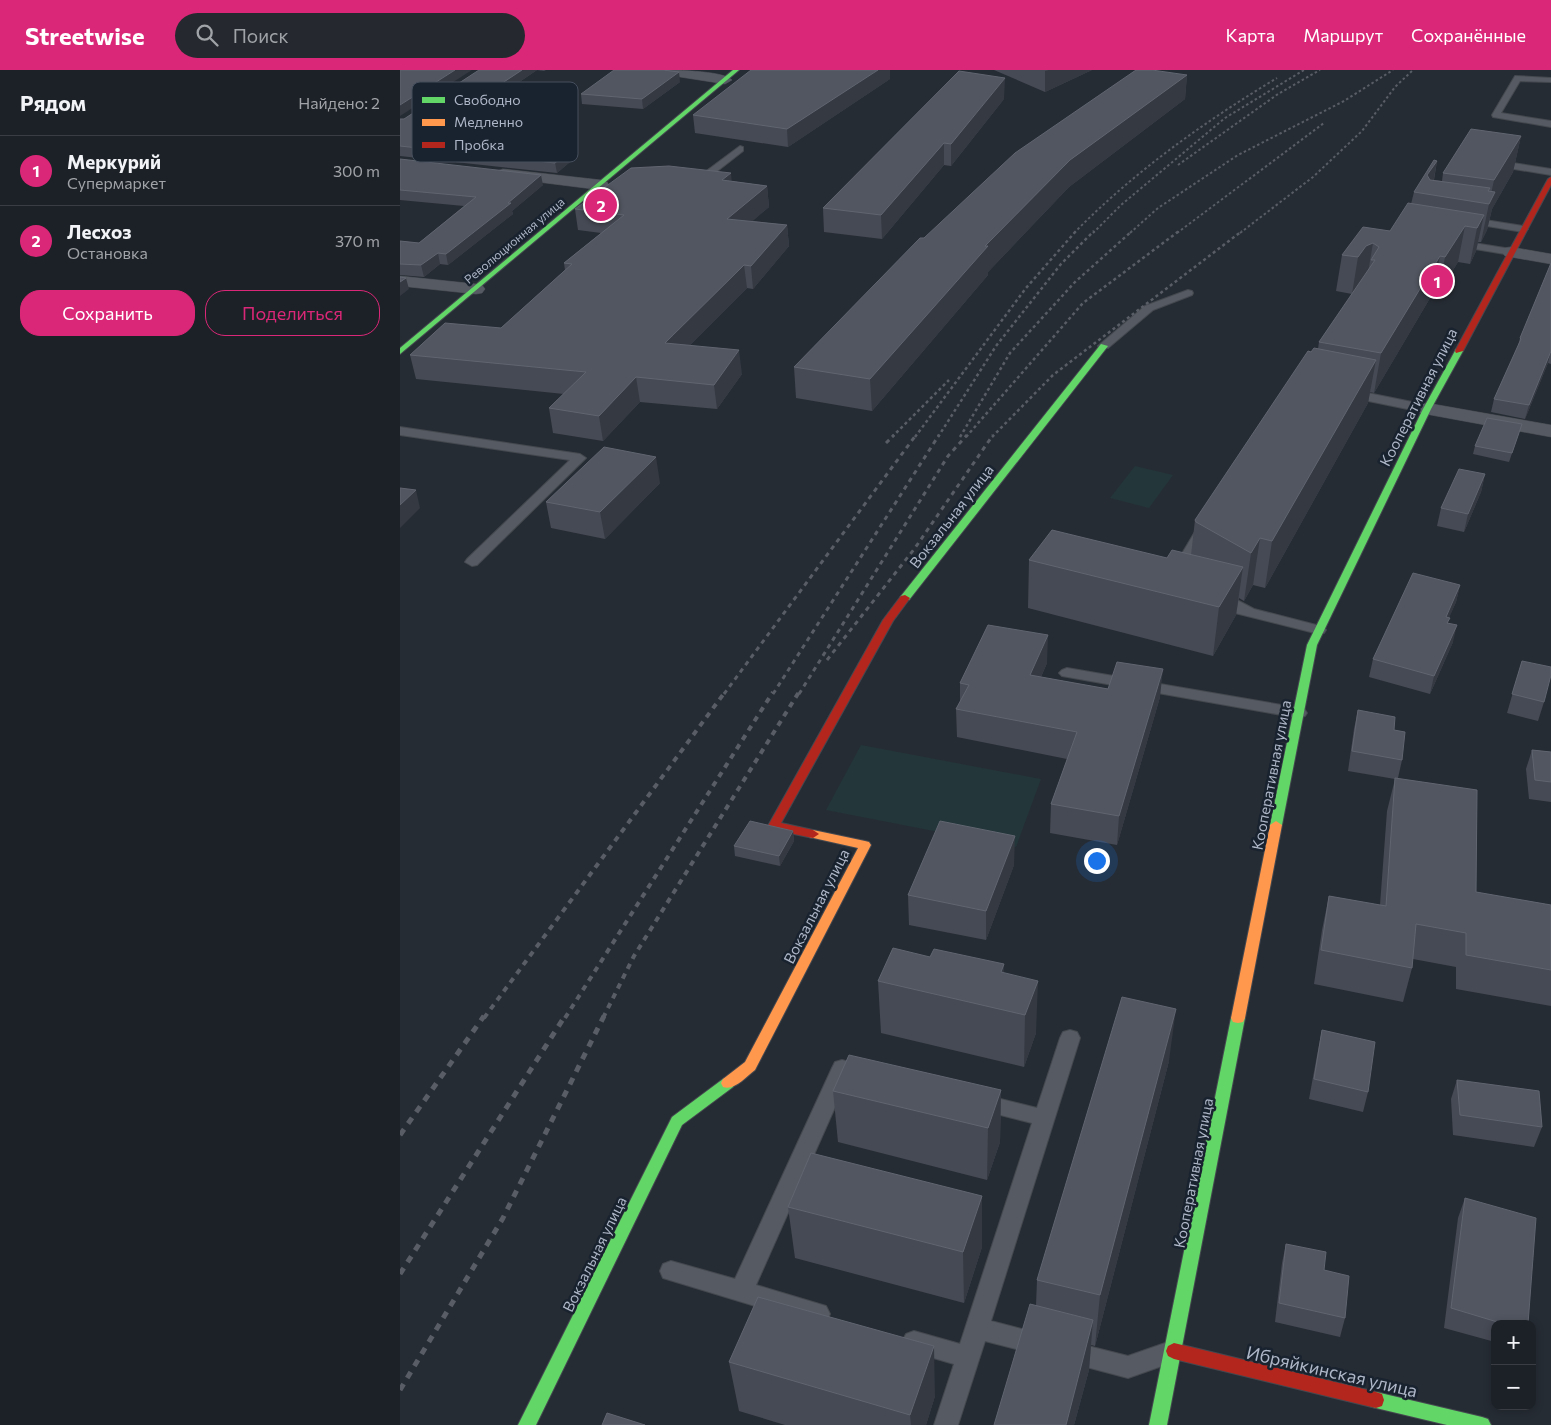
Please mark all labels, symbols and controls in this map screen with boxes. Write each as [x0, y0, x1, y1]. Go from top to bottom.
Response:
search box [175, 13, 525, 58]
text: Streetwise [25, 21, 145, 50]
icon: search [193, 21, 221, 49]
text: Поиск [233, 24, 289, 47]
text: Карта [1226, 24, 1275, 46]
text: Маршрут [1303, 24, 1383, 46]
text: Сохранённые [1411, 24, 1526, 46]
legend [412, 82, 578, 162]
text: Рядом [20, 90, 86, 115]
text: Свободно [454, 91, 521, 108]
text: Найдено: 2 [298, 93, 380, 112]
text: Медленно [454, 113, 523, 130]
text: Пробка [454, 136, 504, 153]
text: Меркурий [67, 150, 161, 173]
text: 1 [32, 161, 40, 180]
text: 300 m [333, 161, 380, 180]
text: Супермаркет [67, 173, 166, 192]
pin: 2 [585, 186, 617, 224]
street label: Революционная улица [461, 194, 567, 286]
text: Лесхоз [67, 220, 132, 243]
text: 2 [31, 231, 41, 250]
text: 370 m [335, 231, 380, 250]
text: Остановка [67, 243, 148, 262]
pin: 1 [1421, 262, 1453, 300]
button: Сохранить [20, 290, 195, 336]
button: Поделиться [205, 290, 380, 336]
street label: Кооперативная улица [1375, 325, 1461, 469]
street label: Вокзальная улица [905, 461, 997, 571]
street label: Кооперативная улица [1248, 699, 1294, 851]
street label: Вокзальная улица [779, 846, 853, 966]
your location [1084, 848, 1110, 874]
street label: Кооперативная улица [1170, 1097, 1216, 1249]
street label: Вокзальная улица [558, 1193, 630, 1315]
map controls [1491, 1320, 1536, 1410]
button: + [1491, 1320, 1536, 1365]
street label: Ибряйкинская улица [1244, 1341, 1420, 1401]
button: − [1491, 1365, 1536, 1410]

